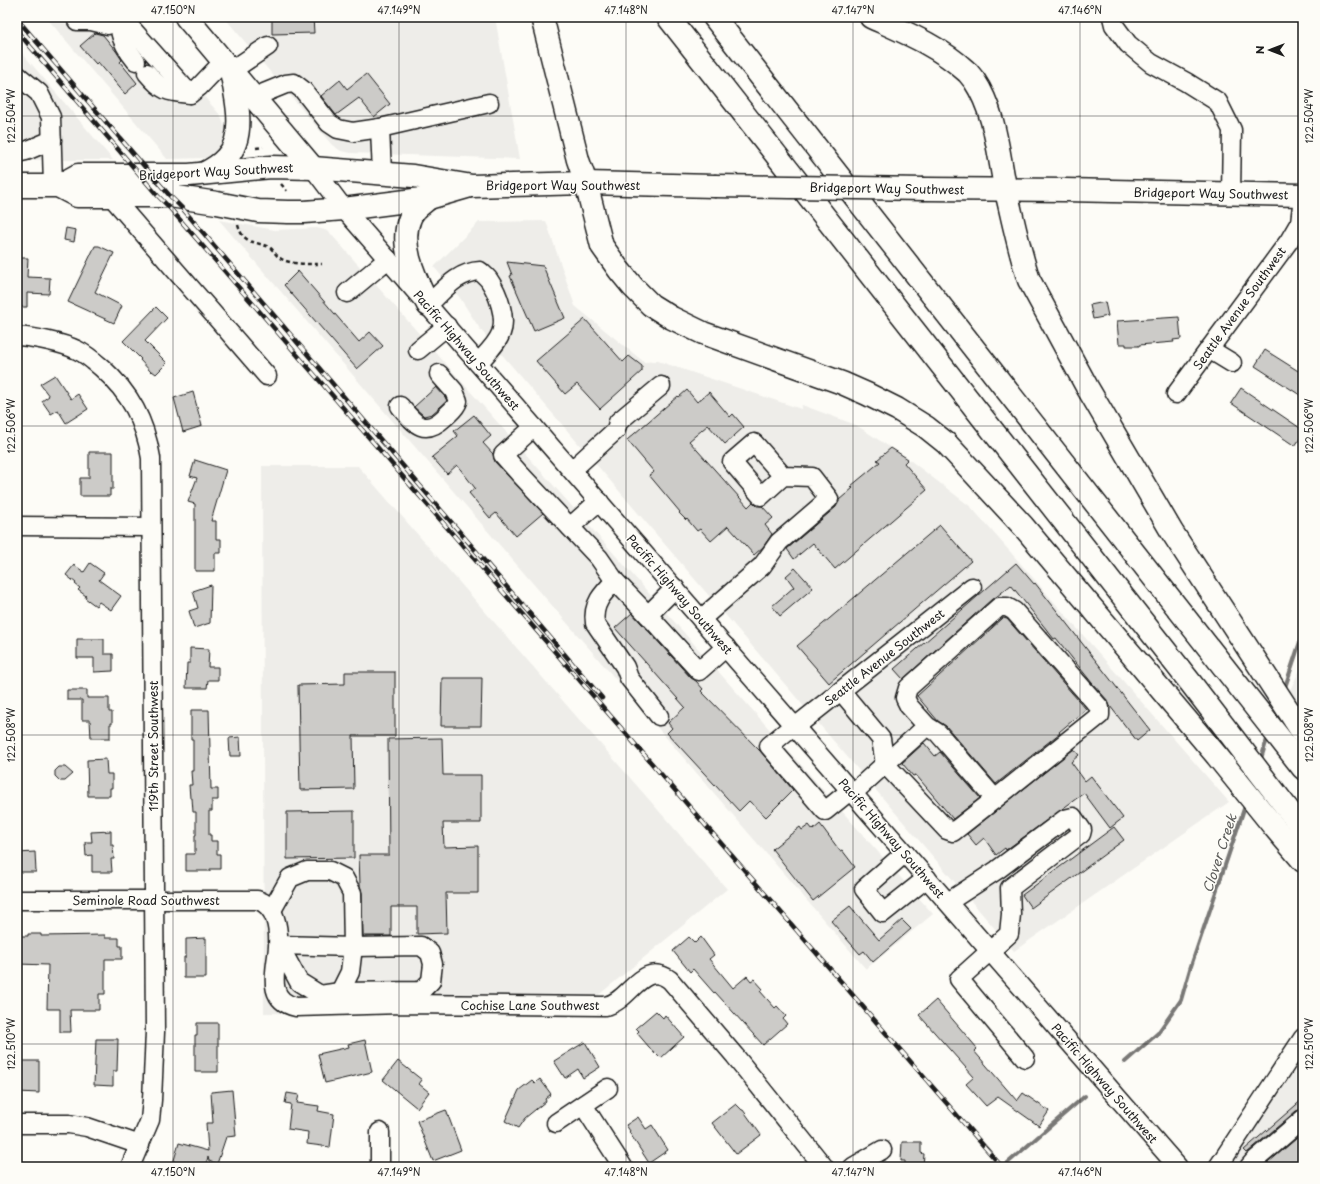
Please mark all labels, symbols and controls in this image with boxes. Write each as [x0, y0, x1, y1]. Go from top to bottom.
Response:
text: 47.150°N [151, 2, 195, 17]
text: 47.149°N [377, 2, 421, 17]
text: 47.148°N [604, 2, 648, 17]
text: 47.147°N [831, 2, 875, 17]
text: 47.146°N [1058, 2, 1102, 17]
north arrow [1250, 30, 1290, 70]
text: N [1251, 45, 1268, 54]
text: 122.504°W [3, 88, 18, 143]
text: 122.504°W [1301, 88, 1316, 143]
street label: Bridgeport Way Southwest [138, 158, 294, 184]
street label: Bridgeport Way Southwest [486, 176, 641, 194]
street label: Bridgeport Way Southwest [810, 178, 965, 198]
street label: Bridgeport Way Southwest [1134, 183, 1289, 203]
street label: Seattle Avenue Southwest [1188, 243, 1290, 373]
street label: Pacific Highway Southwest [410, 286, 524, 414]
text: 122.506°W [3, 398, 18, 453]
text: 122.506°W [1301, 398, 1316, 453]
street label: Pacific Highway Southwest [623, 530, 737, 658]
street label: Seattle Avenue Southwest [820, 604, 948, 710]
street label: 119th Street Southwest [144, 680, 162, 812]
text: 122.508°W [3, 707, 18, 762]
text: 122.508°W [1301, 707, 1316, 762]
street label: Pacific Highway Southwest [835, 774, 949, 902]
water label: Clover Creek [1197, 810, 1241, 895]
street label: Seminole Road Southwest [72, 891, 220, 909]
street label: Cochise Lane Southwest [461, 996, 600, 1014]
text: 122.510°W [3, 1017, 18, 1070]
text: 122.510°W [1301, 1017, 1316, 1070]
street label: Pacific Highway Southwest [1048, 1019, 1162, 1147]
text: 47.150°N [151, 1164, 195, 1179]
text: 47.149°N [377, 1164, 421, 1179]
text: 47.148°N [604, 1164, 648, 1179]
text: 47.147°N [831, 1164, 875, 1179]
text: 47.146°N [1058, 1164, 1102, 1179]

